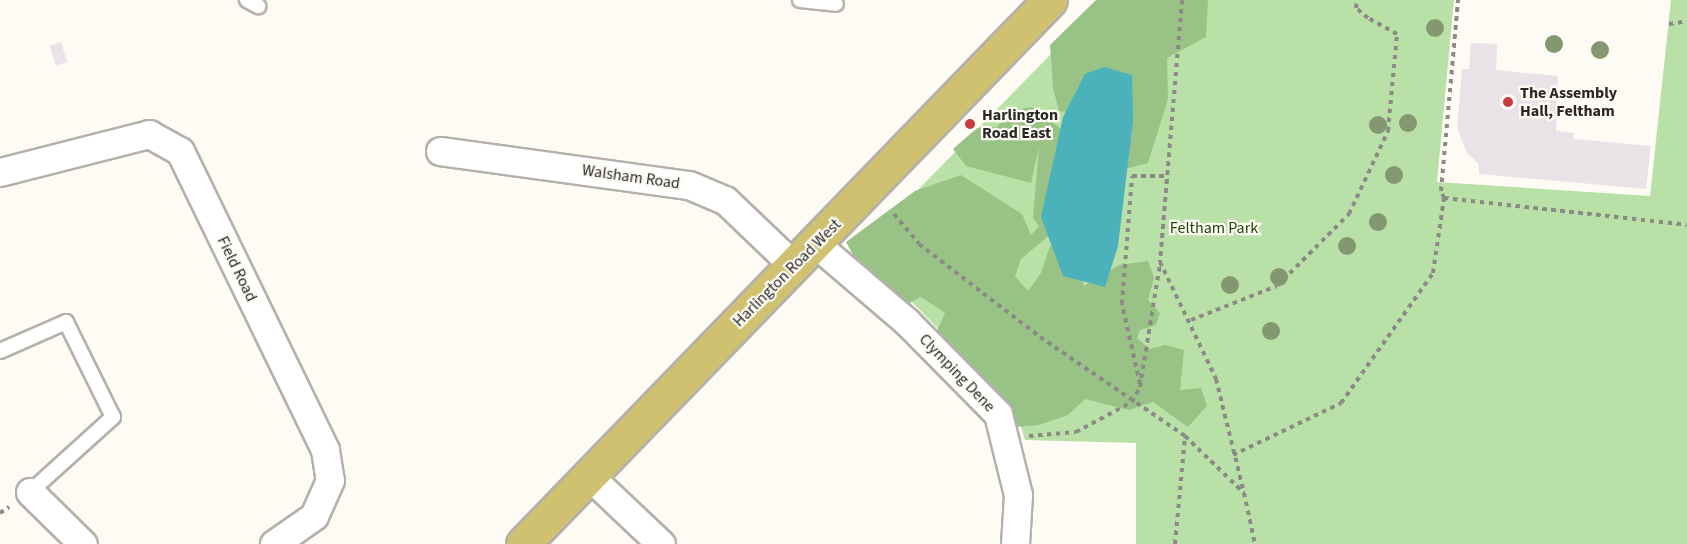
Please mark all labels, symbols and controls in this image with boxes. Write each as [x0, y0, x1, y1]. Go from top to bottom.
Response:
place label: The Assembly Hall, Feltham [1520, 83, 1617, 121]
marker: The Assembly Hall, Feltham [1501, 95, 1515, 109]
place label: Harlington Road East [982, 105, 1058, 143]
marker: Harlington Road East [963, 117, 977, 131]
street label: Walsham Road [581, 161, 681, 193]
street label: Harlington Road West [729, 215, 845, 331]
park label: Feltham Park [1170, 218, 1258, 238]
street label: Field Road [213, 233, 261, 305]
street label: Clymping Dene [915, 330, 999, 416]

